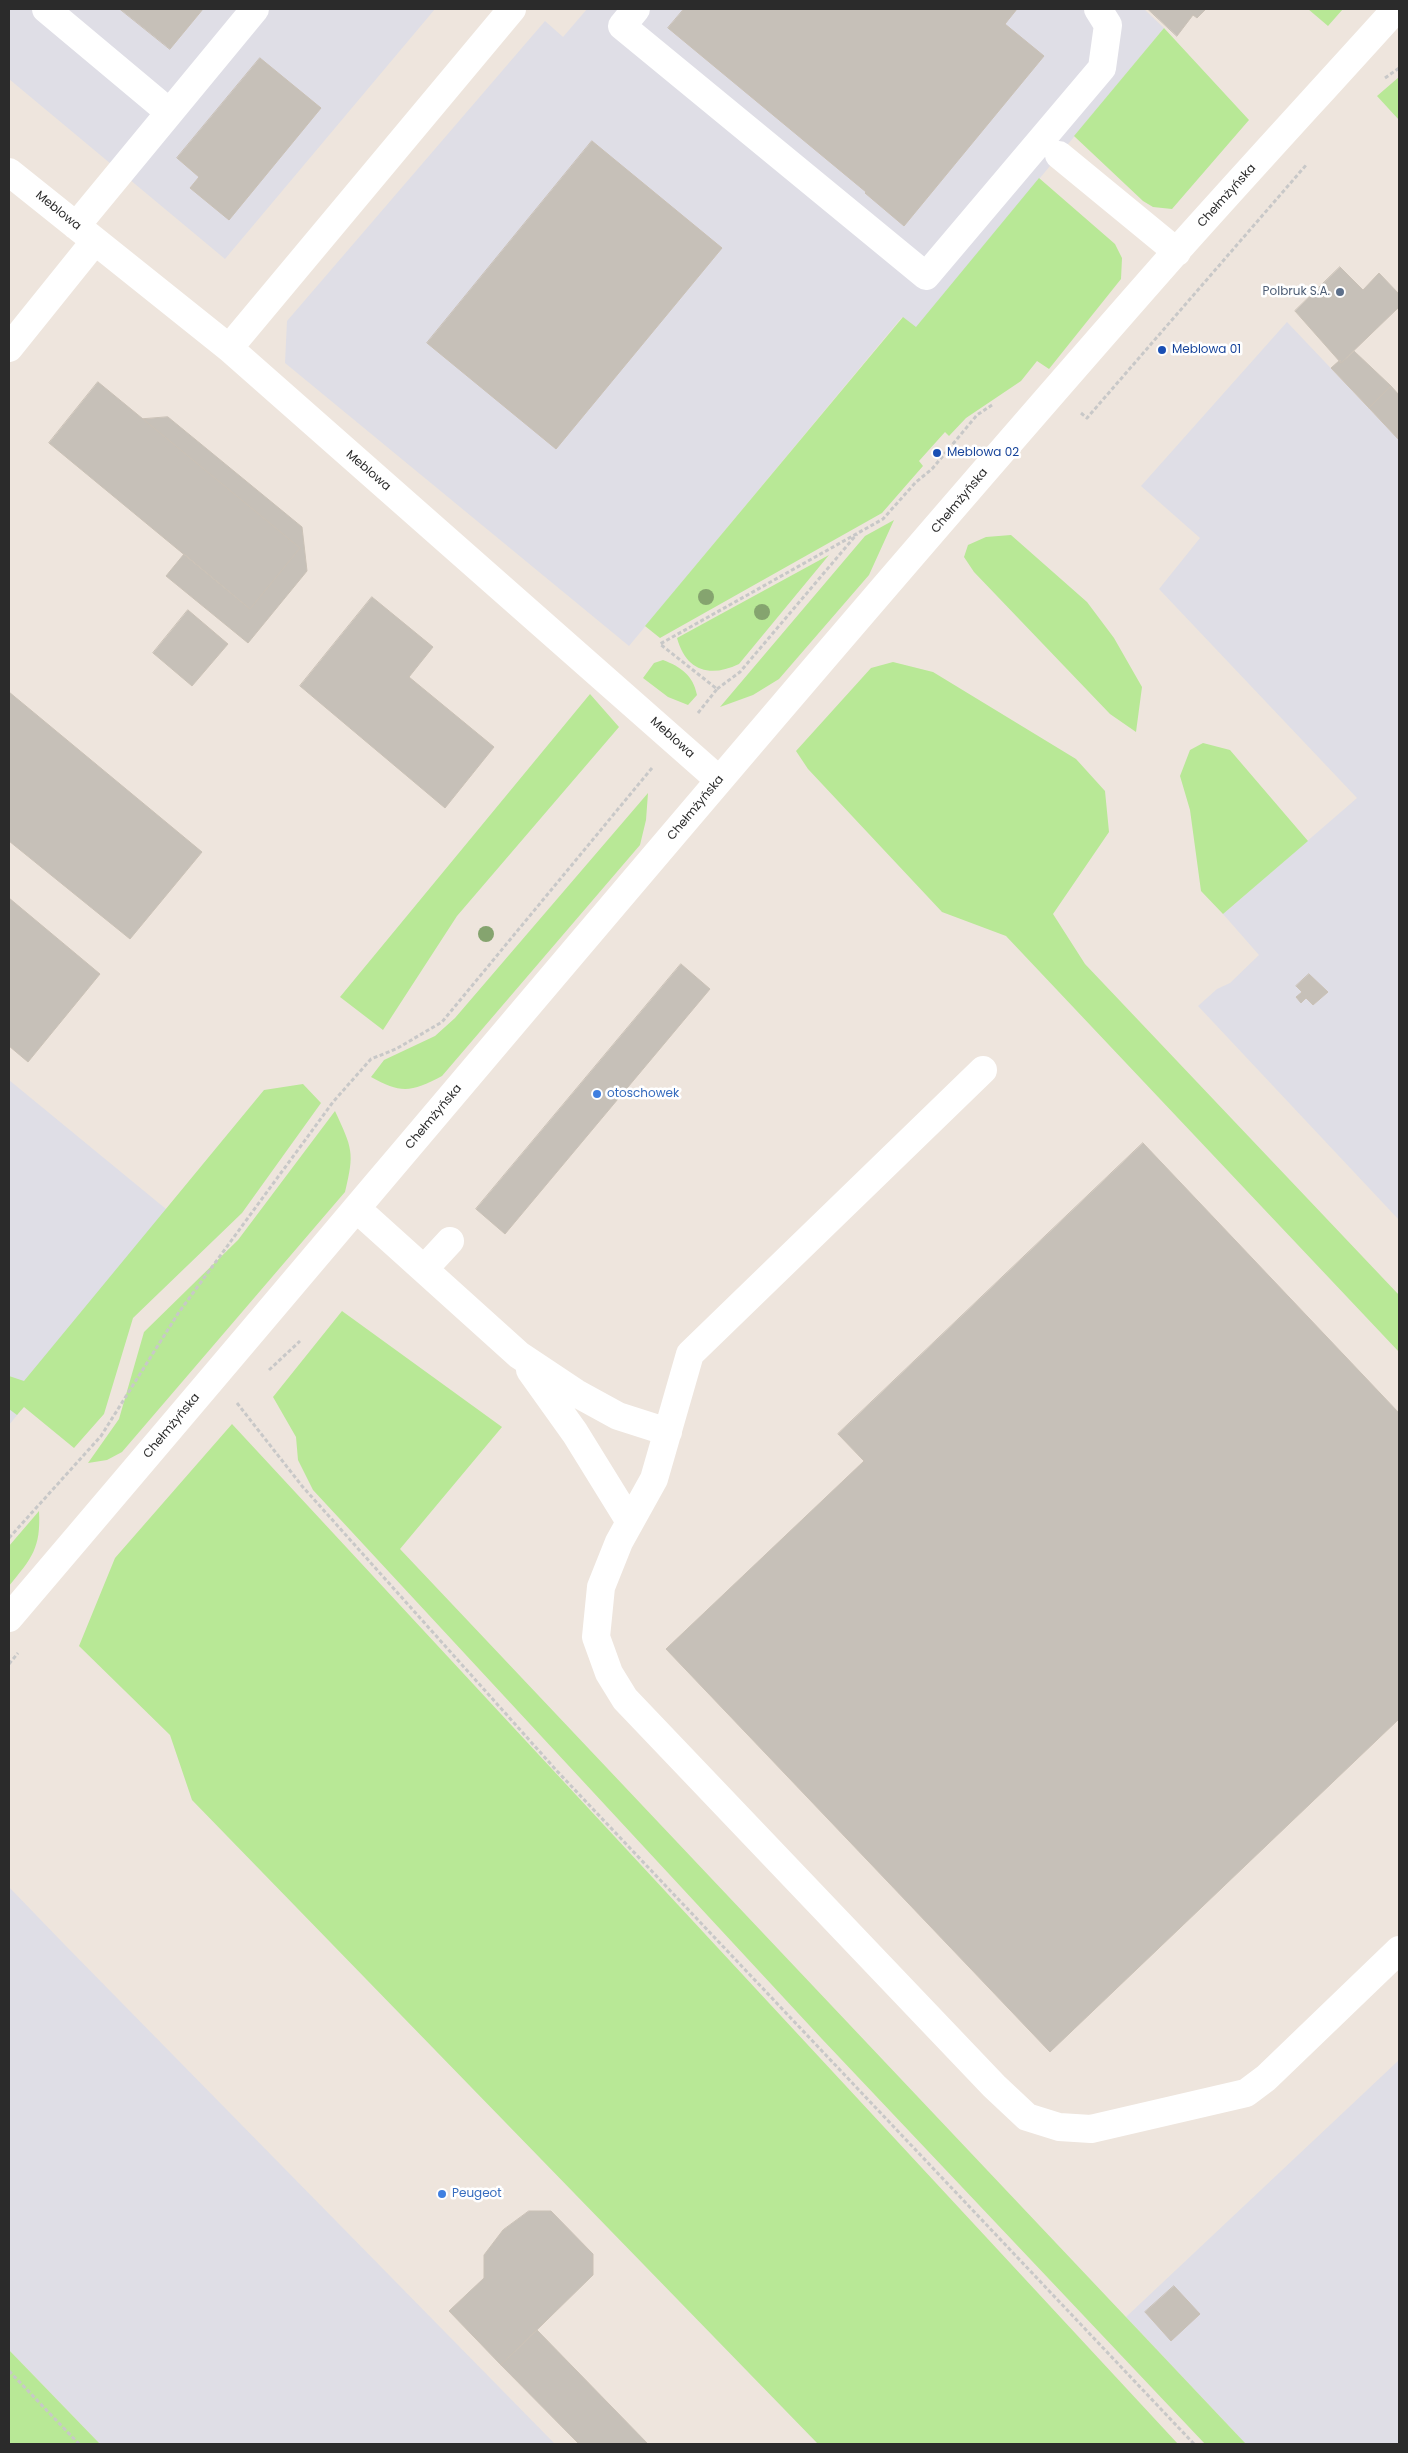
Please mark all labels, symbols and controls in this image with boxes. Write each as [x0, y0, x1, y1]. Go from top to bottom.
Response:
street label: Chełmżyńska [1195, 161, 1259, 231]
street label: Meblowa [32, 188, 84, 234]
place label: Polbruk S.A. [1263, 285, 1330, 299]
marker: Polbruk S.A. [1334, 286, 1346, 298]
place label: Meblowa 01 [1172, 343, 1241, 357]
marker: Meblowa 01 [1156, 344, 1168, 356]
place label: Meblowa 02 [947, 446, 1019, 460]
marker: Meblowa 02 [931, 447, 943, 459]
street label: Meblowa [343, 448, 393, 494]
street label: Chełmżyńska [929, 466, 991, 536]
street label: Meblowa [647, 714, 697, 762]
street label: Chełmżyńska [665, 773, 727, 843]
street label: Chełmżyńska [403, 1082, 465, 1152]
place label: otoschowek [607, 1087, 679, 1101]
marker: otoschowek [591, 1088, 603, 1100]
street label: Chełmżyńska [141, 1391, 203, 1461]
place label: Peugeot [452, 2187, 502, 2201]
marker: Peugeot [436, 2188, 448, 2200]

